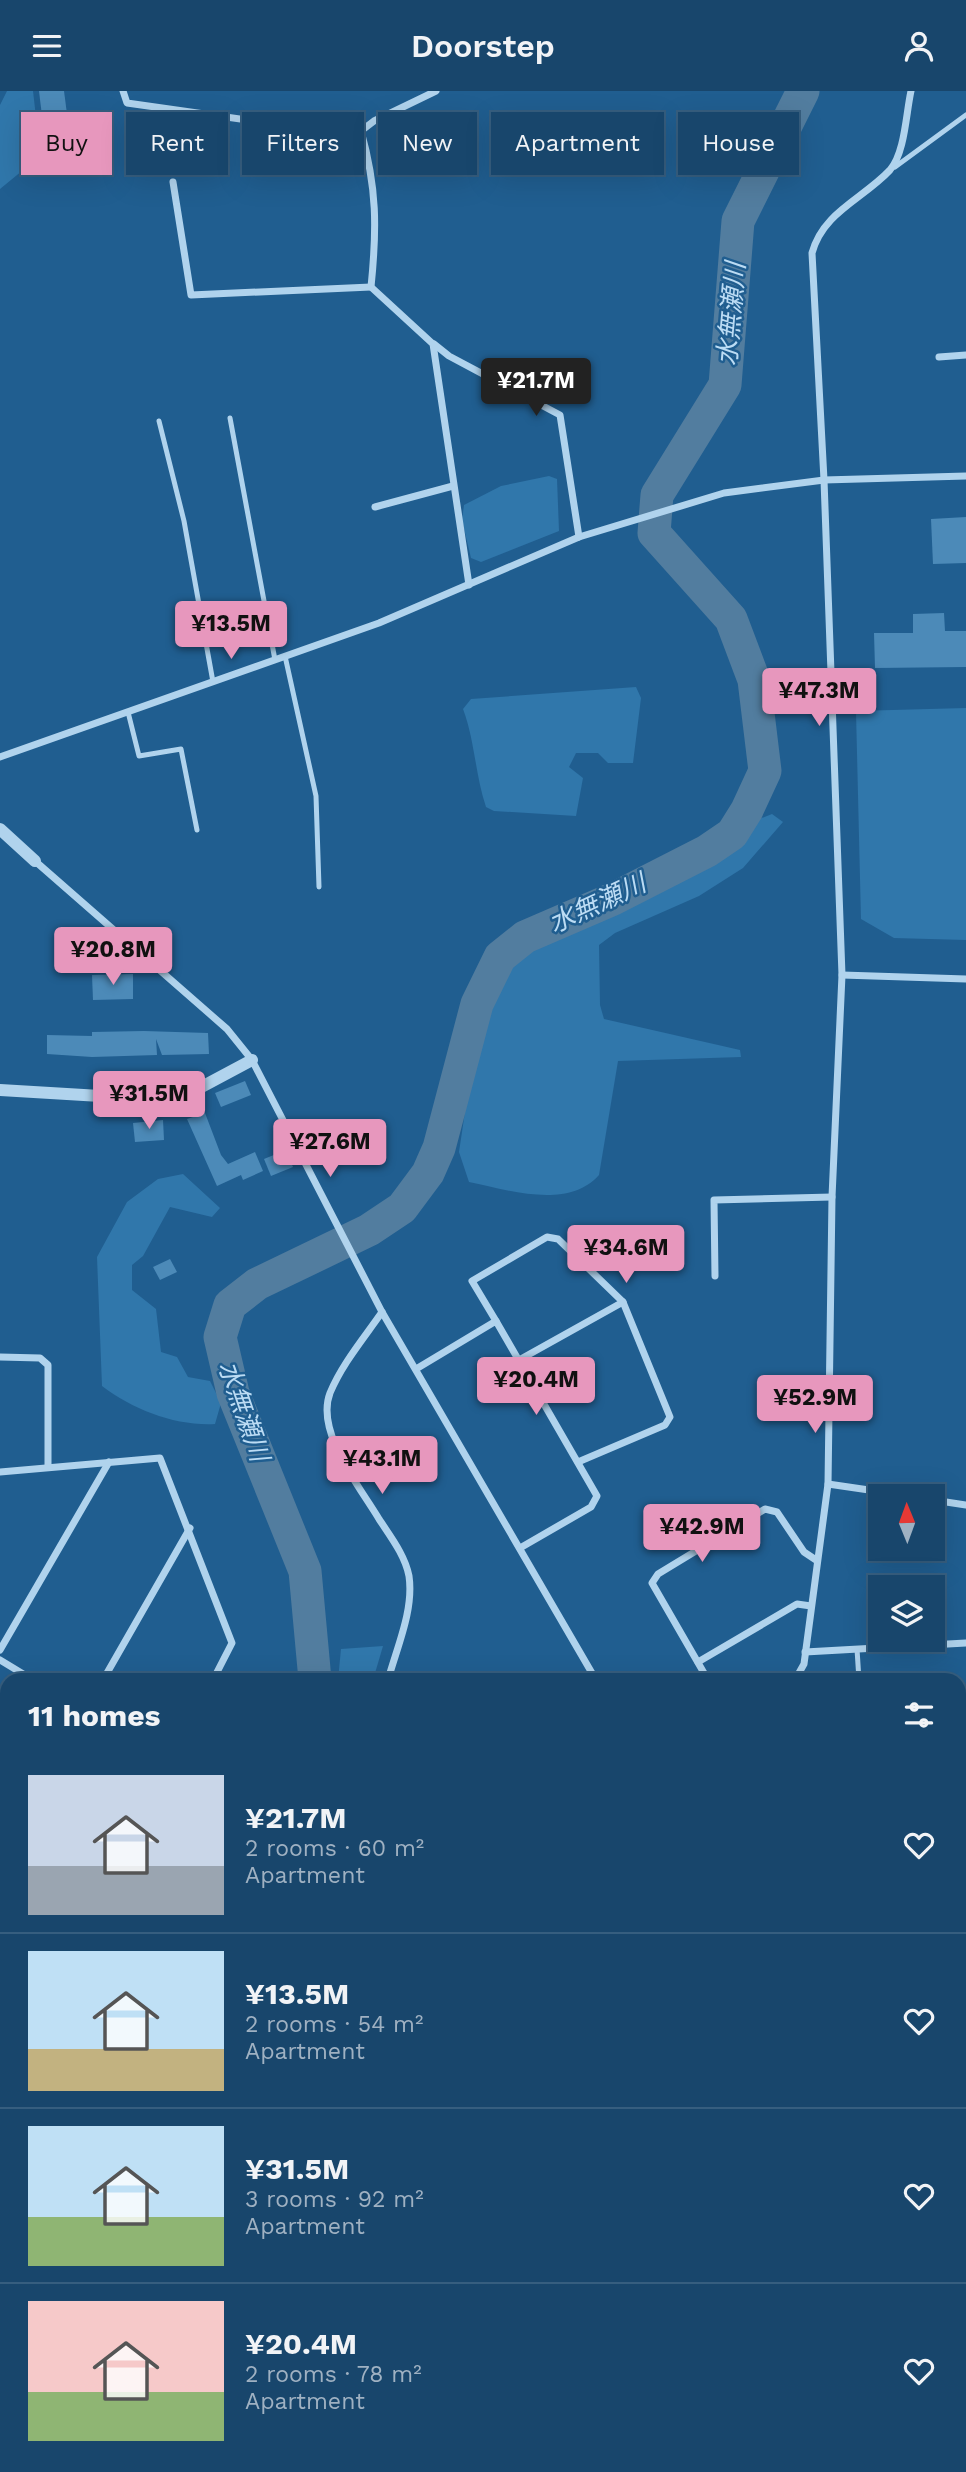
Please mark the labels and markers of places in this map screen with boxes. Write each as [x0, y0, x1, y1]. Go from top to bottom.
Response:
pin: ¥21.7M [479, 359, 593, 418]
pin: ¥13.5M [174, 601, 288, 661]
pin: ¥47.3M [762, 669, 876, 728]
pin: ¥20.8M [56, 927, 170, 987]
pin: ¥31.5M [92, 1072, 206, 1131]
pin: ¥27.6M [273, 1119, 387, 1179]
pin: ¥34.6M [569, 1225, 683, 1285]
pin: ¥20.4M [479, 1357, 593, 1417]
pin: ¥52.9M [758, 1375, 872, 1435]
pin: ¥43.1M [325, 1437, 439, 1496]
pin: ¥42.9M [645, 1505, 759, 1564]

